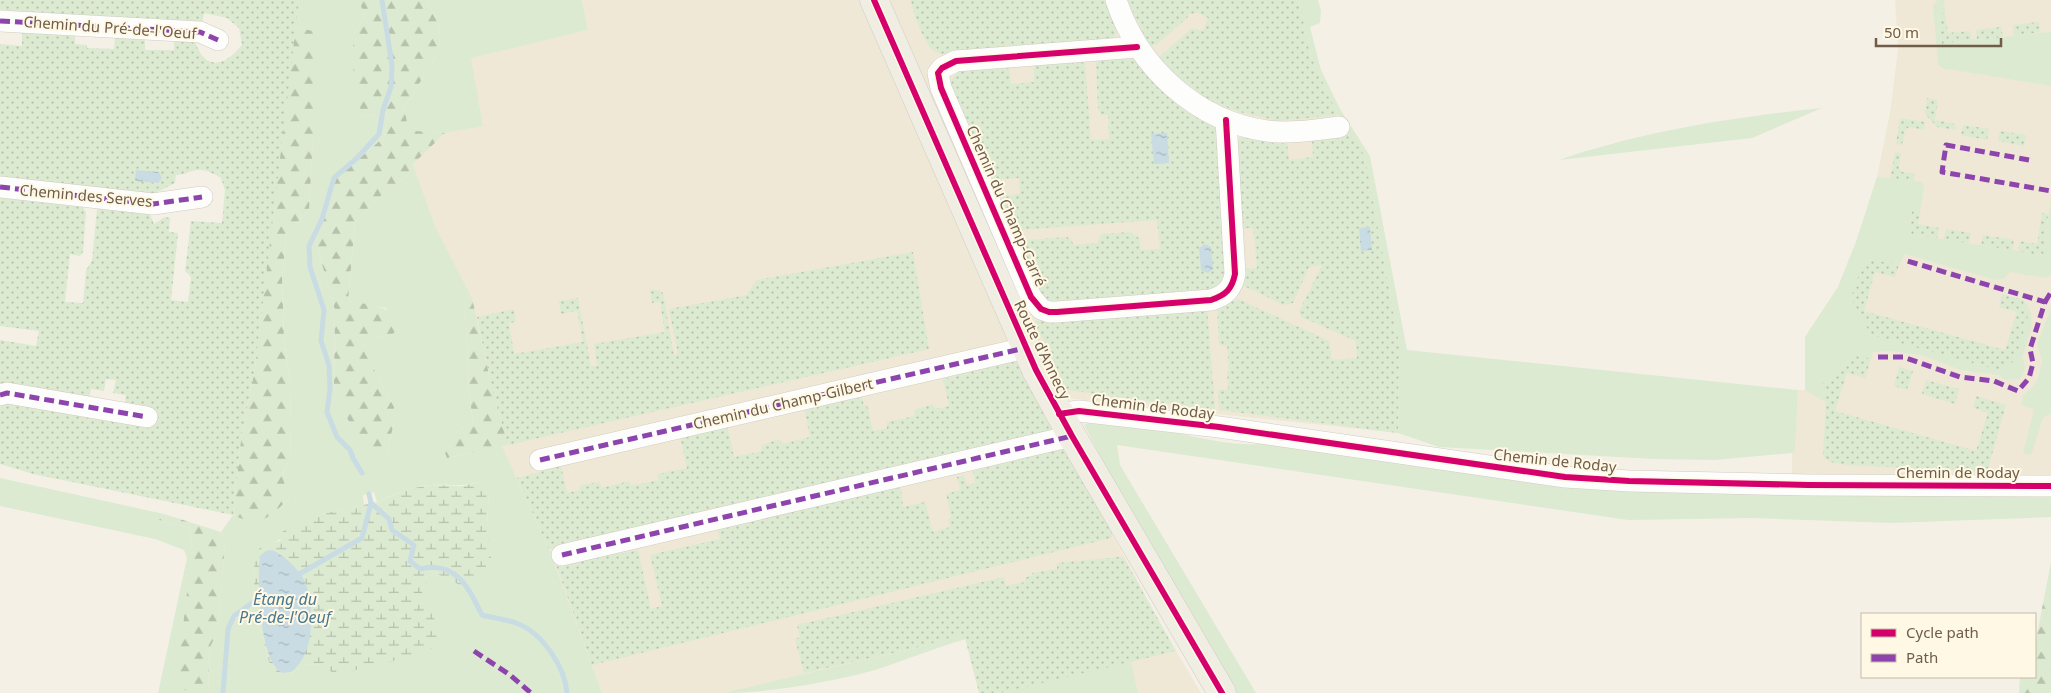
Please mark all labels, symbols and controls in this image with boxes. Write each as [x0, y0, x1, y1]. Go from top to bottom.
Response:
street label: Chemin du Pré-de-l'Oeuf [23, 11, 198, 43]
scale bar [1876, 15, 2001, 47]
text: 50 m [1884, 22, 1919, 42]
street label: Chemin du Champ-Carré [962, 122, 1052, 289]
street label: Chemin des Serves [19, 179, 153, 211]
street label: Route d'Annecy [1010, 296, 1076, 403]
street label: Chemin du Champ-Gilbert [691, 372, 875, 433]
street label: Chemin de Roday [1091, 389, 1216, 424]
street label: Chemin de Roday [1493, 444, 1618, 476]
street label: Chemin de Roday [1896, 462, 2020, 482]
water label: Étang du Pré-de-l'Oeuf [239, 588, 334, 628]
legend [1861, 613, 2036, 678]
text: Cycle path [1906, 622, 1979, 642]
text: Path [1906, 647, 1938, 667]

